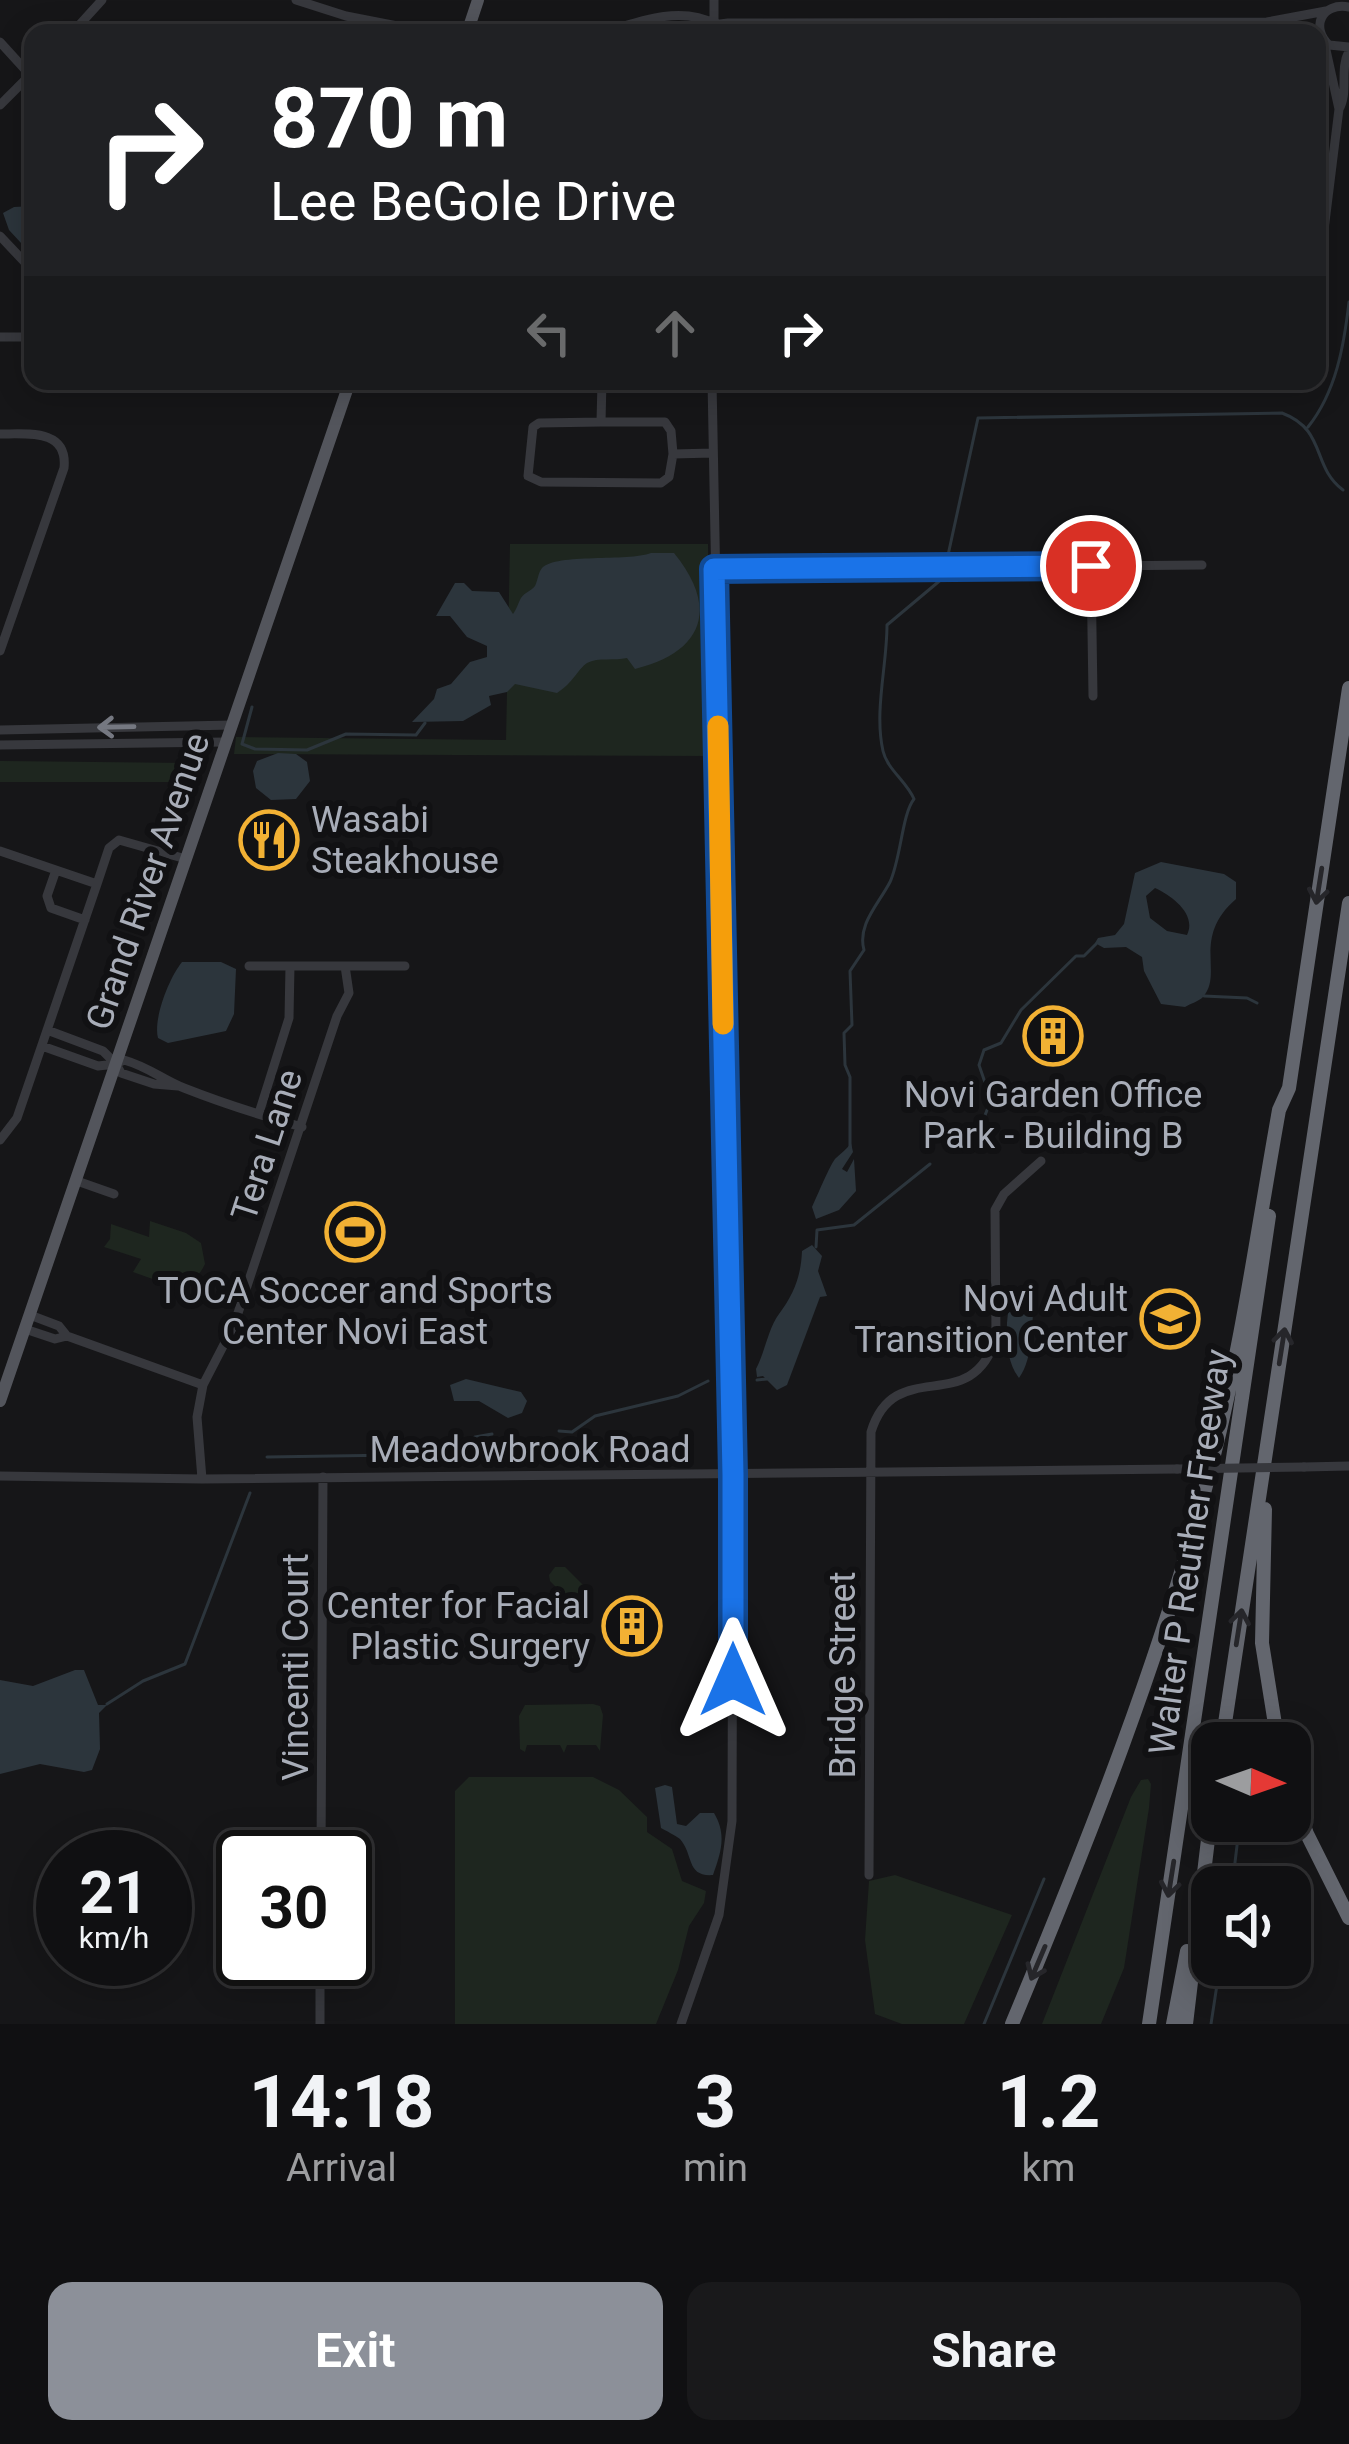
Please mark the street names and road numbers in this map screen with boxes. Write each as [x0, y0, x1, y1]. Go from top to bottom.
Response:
street label: Grand River Avenue [77, 728, 218, 1035]
street label: Tera Lane [223, 1064, 311, 1226]
street label: Walter P Reuther Freeway [1141, 1347, 1239, 1758]
street label: Meadowbrook Road [370, 1429, 690, 1471]
street label: Vincenti Court [275, 1553, 317, 1781]
street label: Bridge Street [822, 1572, 864, 1778]

